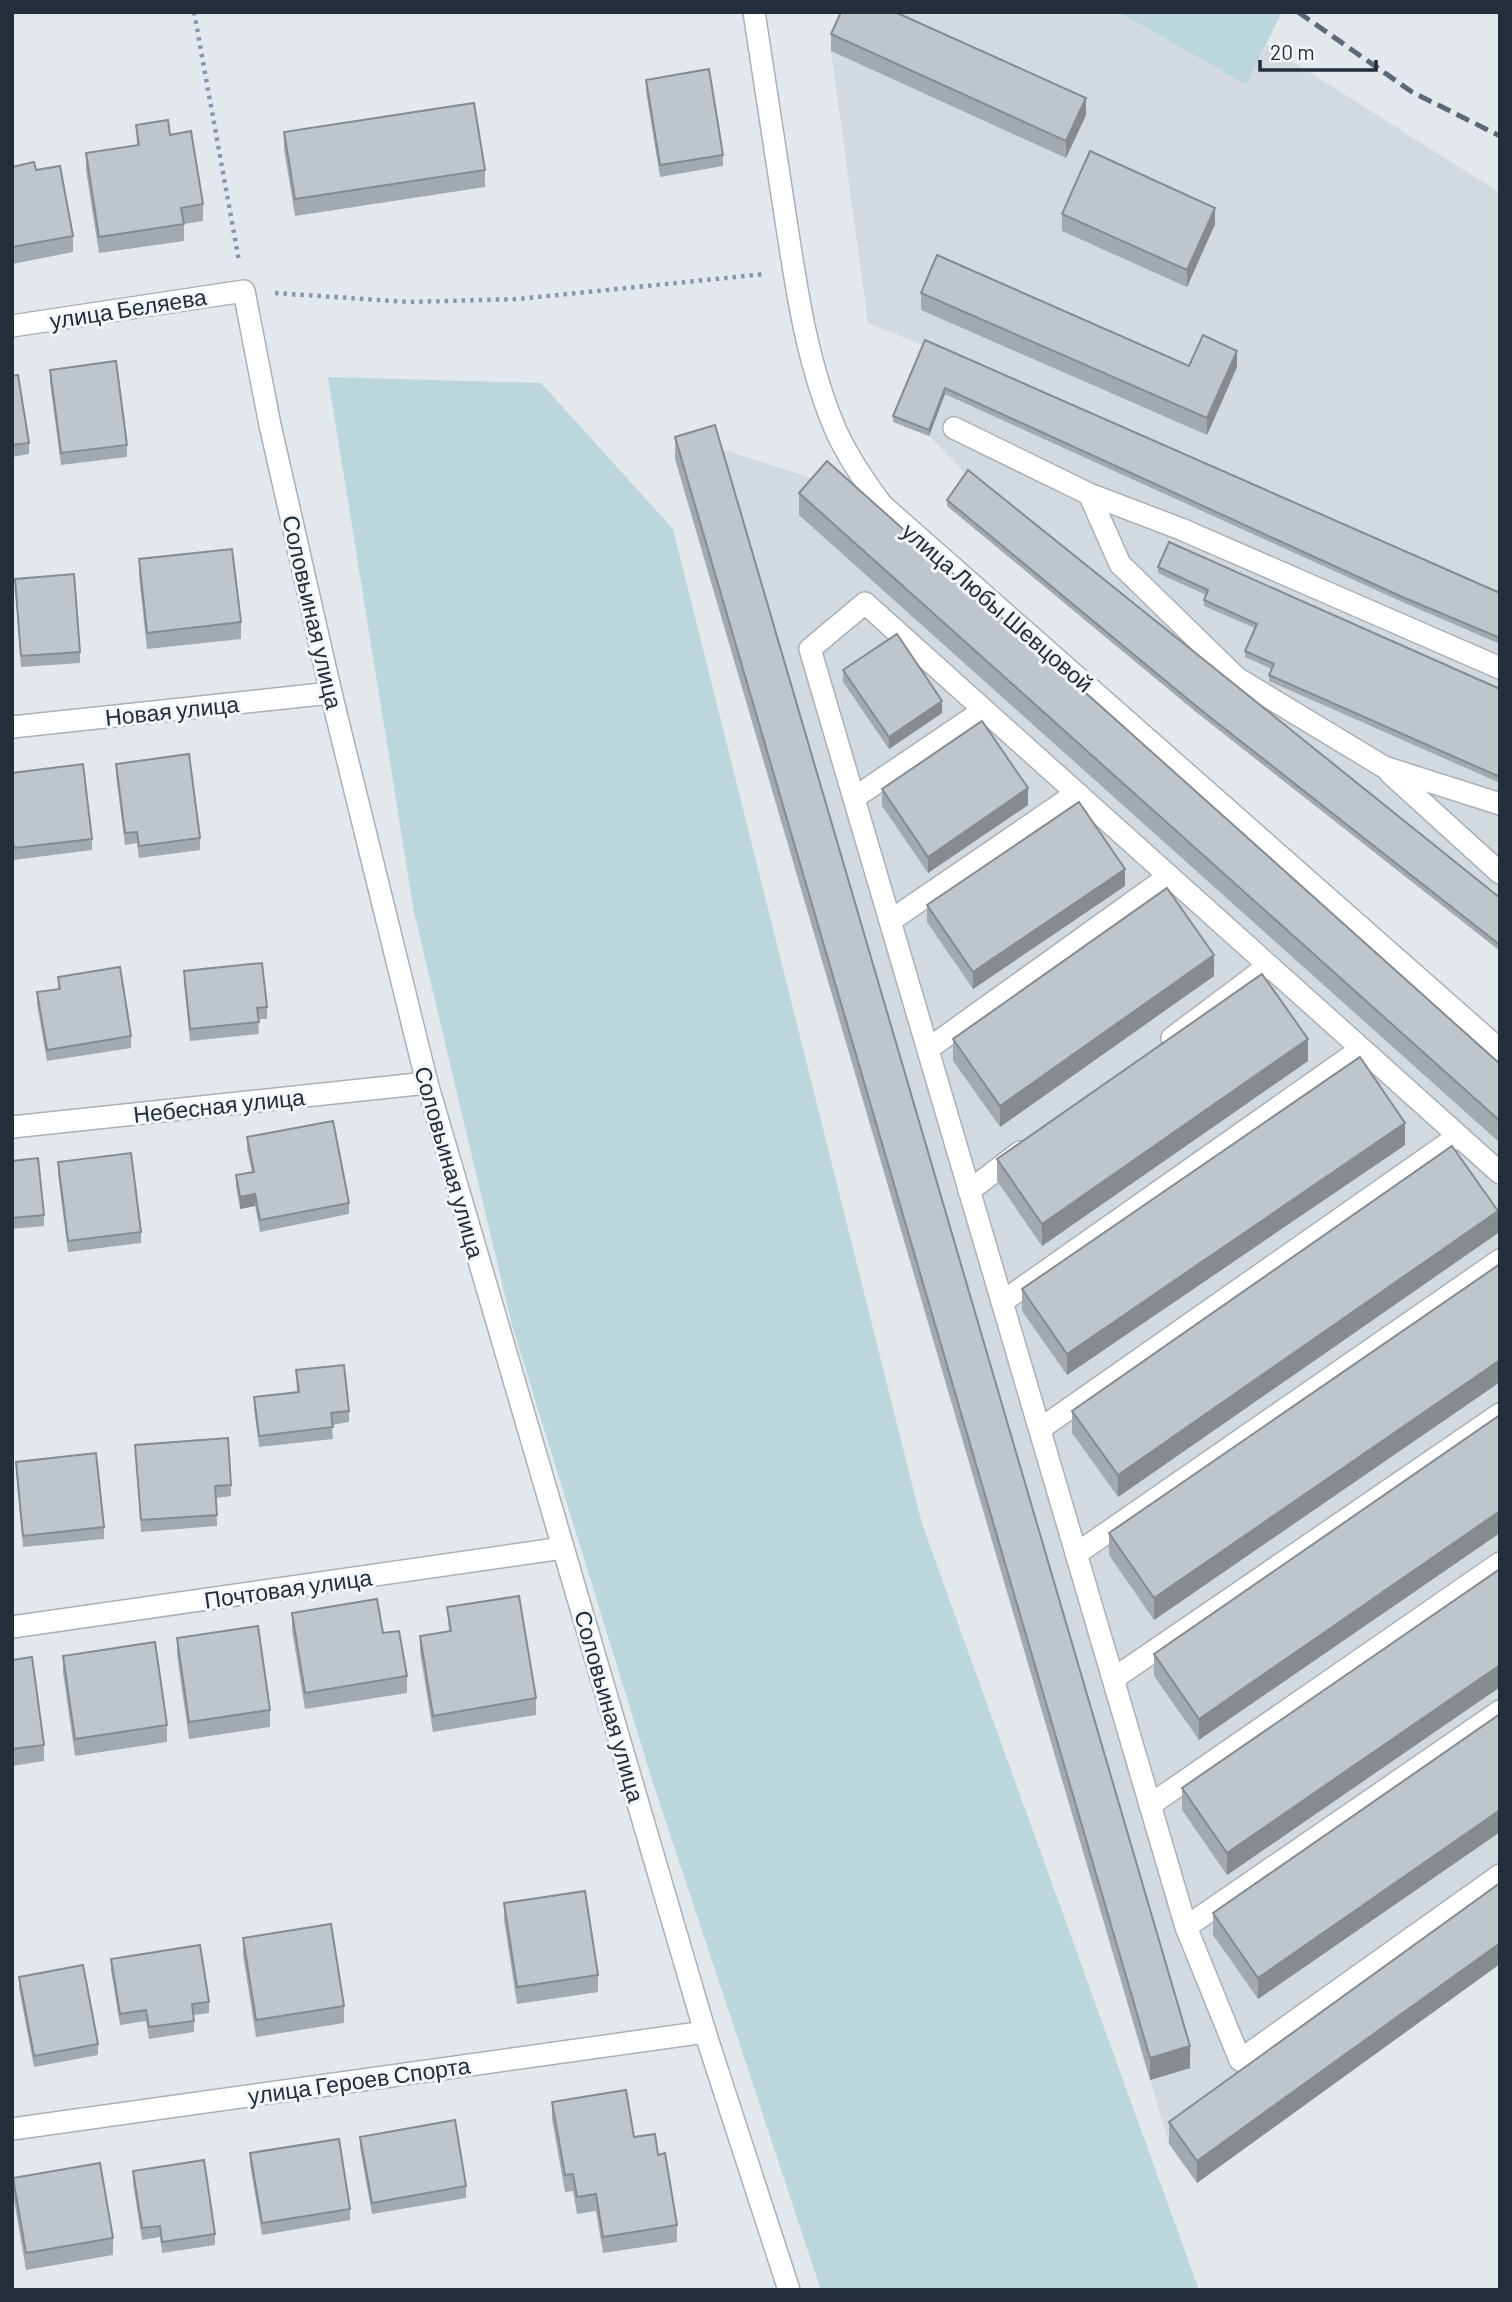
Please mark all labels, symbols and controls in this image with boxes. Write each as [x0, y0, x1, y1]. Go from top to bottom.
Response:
scale bar [1260, 28, 1376, 72]
text: 20 m [1270, 39, 1315, 64]
street label: улица Беляева [48, 282, 209, 334]
street label: Соловьиная улица [277, 512, 349, 712]
street label: улица Любы Шевцовой [897, 516, 1099, 698]
street label: Новая улица [104, 689, 241, 731]
street label: Соловьиная улица [409, 1063, 491, 1261]
street label: Небесная улица [132, 1082, 306, 1128]
street label: Почтовая улица [202, 1562, 374, 1614]
street label: Соловьиная улица [569, 1607, 651, 1805]
street label: улица Героев Спорта [246, 2051, 472, 2109]

